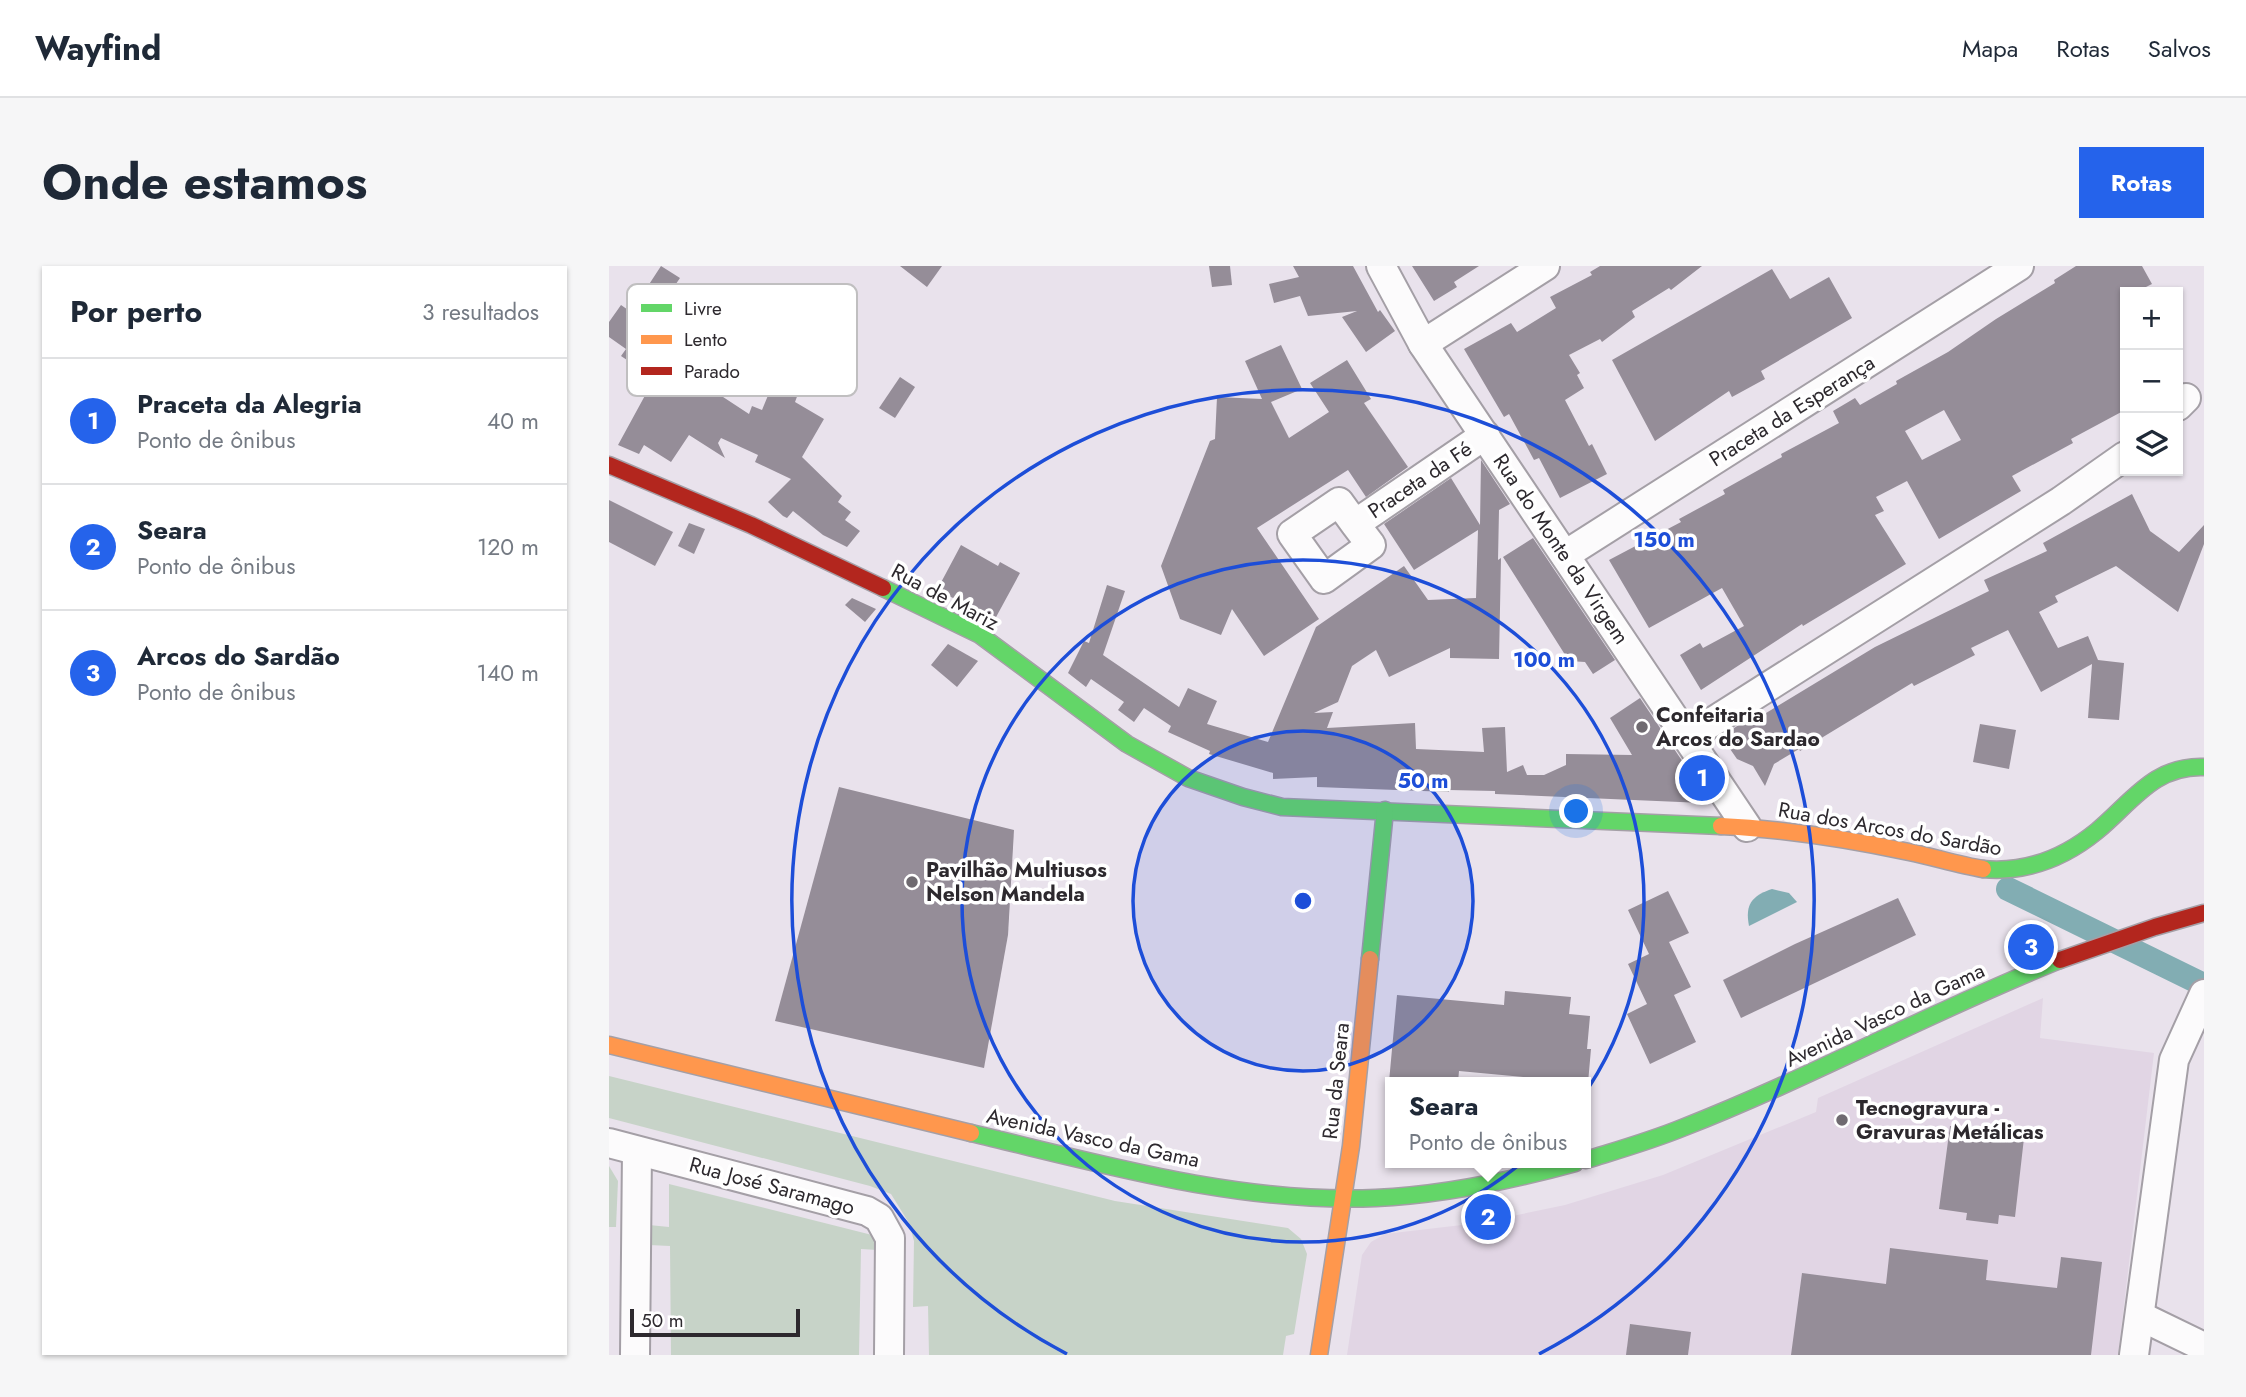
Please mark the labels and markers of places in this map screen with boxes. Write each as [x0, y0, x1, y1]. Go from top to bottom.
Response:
place label: Confeitaria Arcos do Sardao [1655, 700, 1820, 754]
marker: Confeitaria Arcos do Sardao [1634, 719, 1650, 735]
pin: 1 [1679, 752, 1725, 804]
place label: Pavilhão Multiusos Nelson Mandela [926, 855, 1107, 909]
marker: Pavilhão Multiusos Nelson Mandela [904, 874, 920, 890]
centre of rings [1291, 889, 1315, 913]
pin: 3 [2008, 921, 2054, 973]
place label: Tecnogravura - Gravuras Metálicas [1856, 1093, 2044, 1147]
marker: Tecnogravura - Gravuras Metálicas [1834, 1112, 1850, 1128]
pin: 2 [1465, 1191, 1511, 1243]

